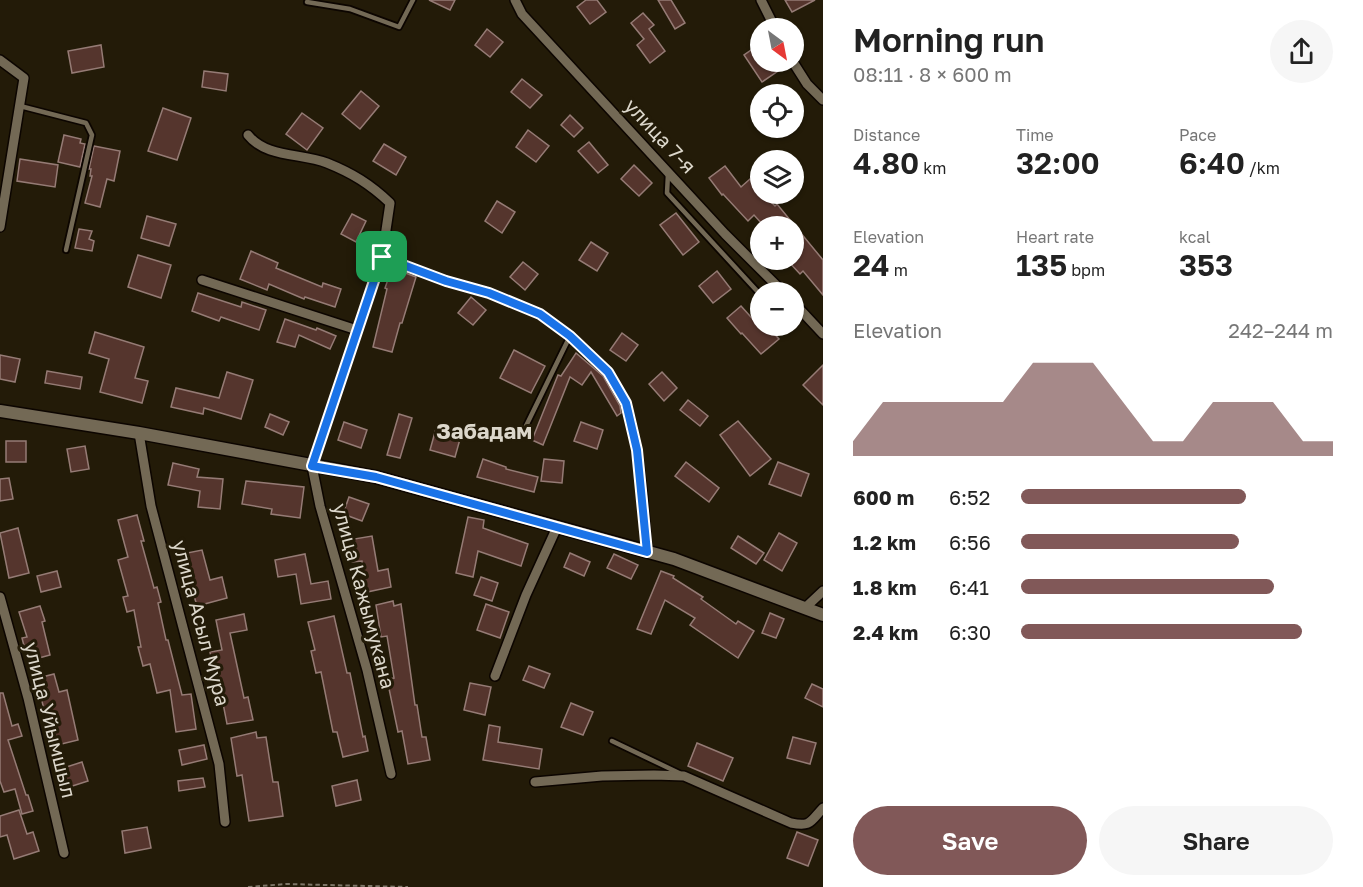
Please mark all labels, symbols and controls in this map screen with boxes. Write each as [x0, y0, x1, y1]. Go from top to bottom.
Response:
north arrow [750, 18, 804, 72]
map controls [750, 18, 804, 336]
text: Morning run [853, 20, 1045, 59]
button: share [1270, 20, 1333, 83]
text: 08:11 · 8 × 600 m [853, 62, 1012, 86]
button: locate [750, 84, 804, 138]
street label: улица 7-я [620, 93, 701, 178]
text: Distance [853, 125, 920, 145]
text: Time [1016, 125, 1054, 145]
text: Pace [1179, 125, 1216, 145]
text: 4.80 [853, 145, 919, 181]
text: 32:00 [1016, 145, 1100, 181]
text: 6:40 [1179, 145, 1245, 181]
button: layers [750, 150, 804, 204]
text: km [919, 158, 946, 178]
text: /km [1245, 158, 1280, 178]
button: + [750, 216, 804, 270]
text: Elevation [853, 227, 924, 247]
text: Heart rate [1016, 227, 1094, 247]
text: kcal [1179, 227, 1211, 247]
pin [356, 231, 407, 282]
icon: arrive [365, 240, 398, 273]
text: 24 [853, 247, 890, 283]
text: 135 [1016, 247, 1067, 283]
text: 353 [1179, 247, 1233, 283]
text: m [890, 260, 908, 280]
text: bpm [1067, 260, 1105, 280]
button: − [750, 282, 804, 336]
text: Elevation [853, 318, 942, 342]
text: 242–244 m [1228, 318, 1333, 342]
district label: Забадам [436, 417, 532, 444]
text: 600 m [853, 485, 914, 509]
text: 6:52 [949, 485, 990, 509]
street label: улица Кажымукана [329, 500, 401, 691]
text: 1.2 km [853, 530, 916, 554]
text: 6:56 [949, 530, 991, 554]
street label: улица Асыл Мура [168, 537, 236, 708]
text: 1.8 km [853, 575, 917, 599]
text: 6:41 [949, 575, 989, 599]
text: 2.4 km [853, 620, 918, 644]
text: 6:30 [949, 620, 991, 644]
street label: улица Уйымшыл [20, 639, 82, 800]
button: Save [853, 806, 1087, 875]
button: Share [1099, 806, 1333, 875]

